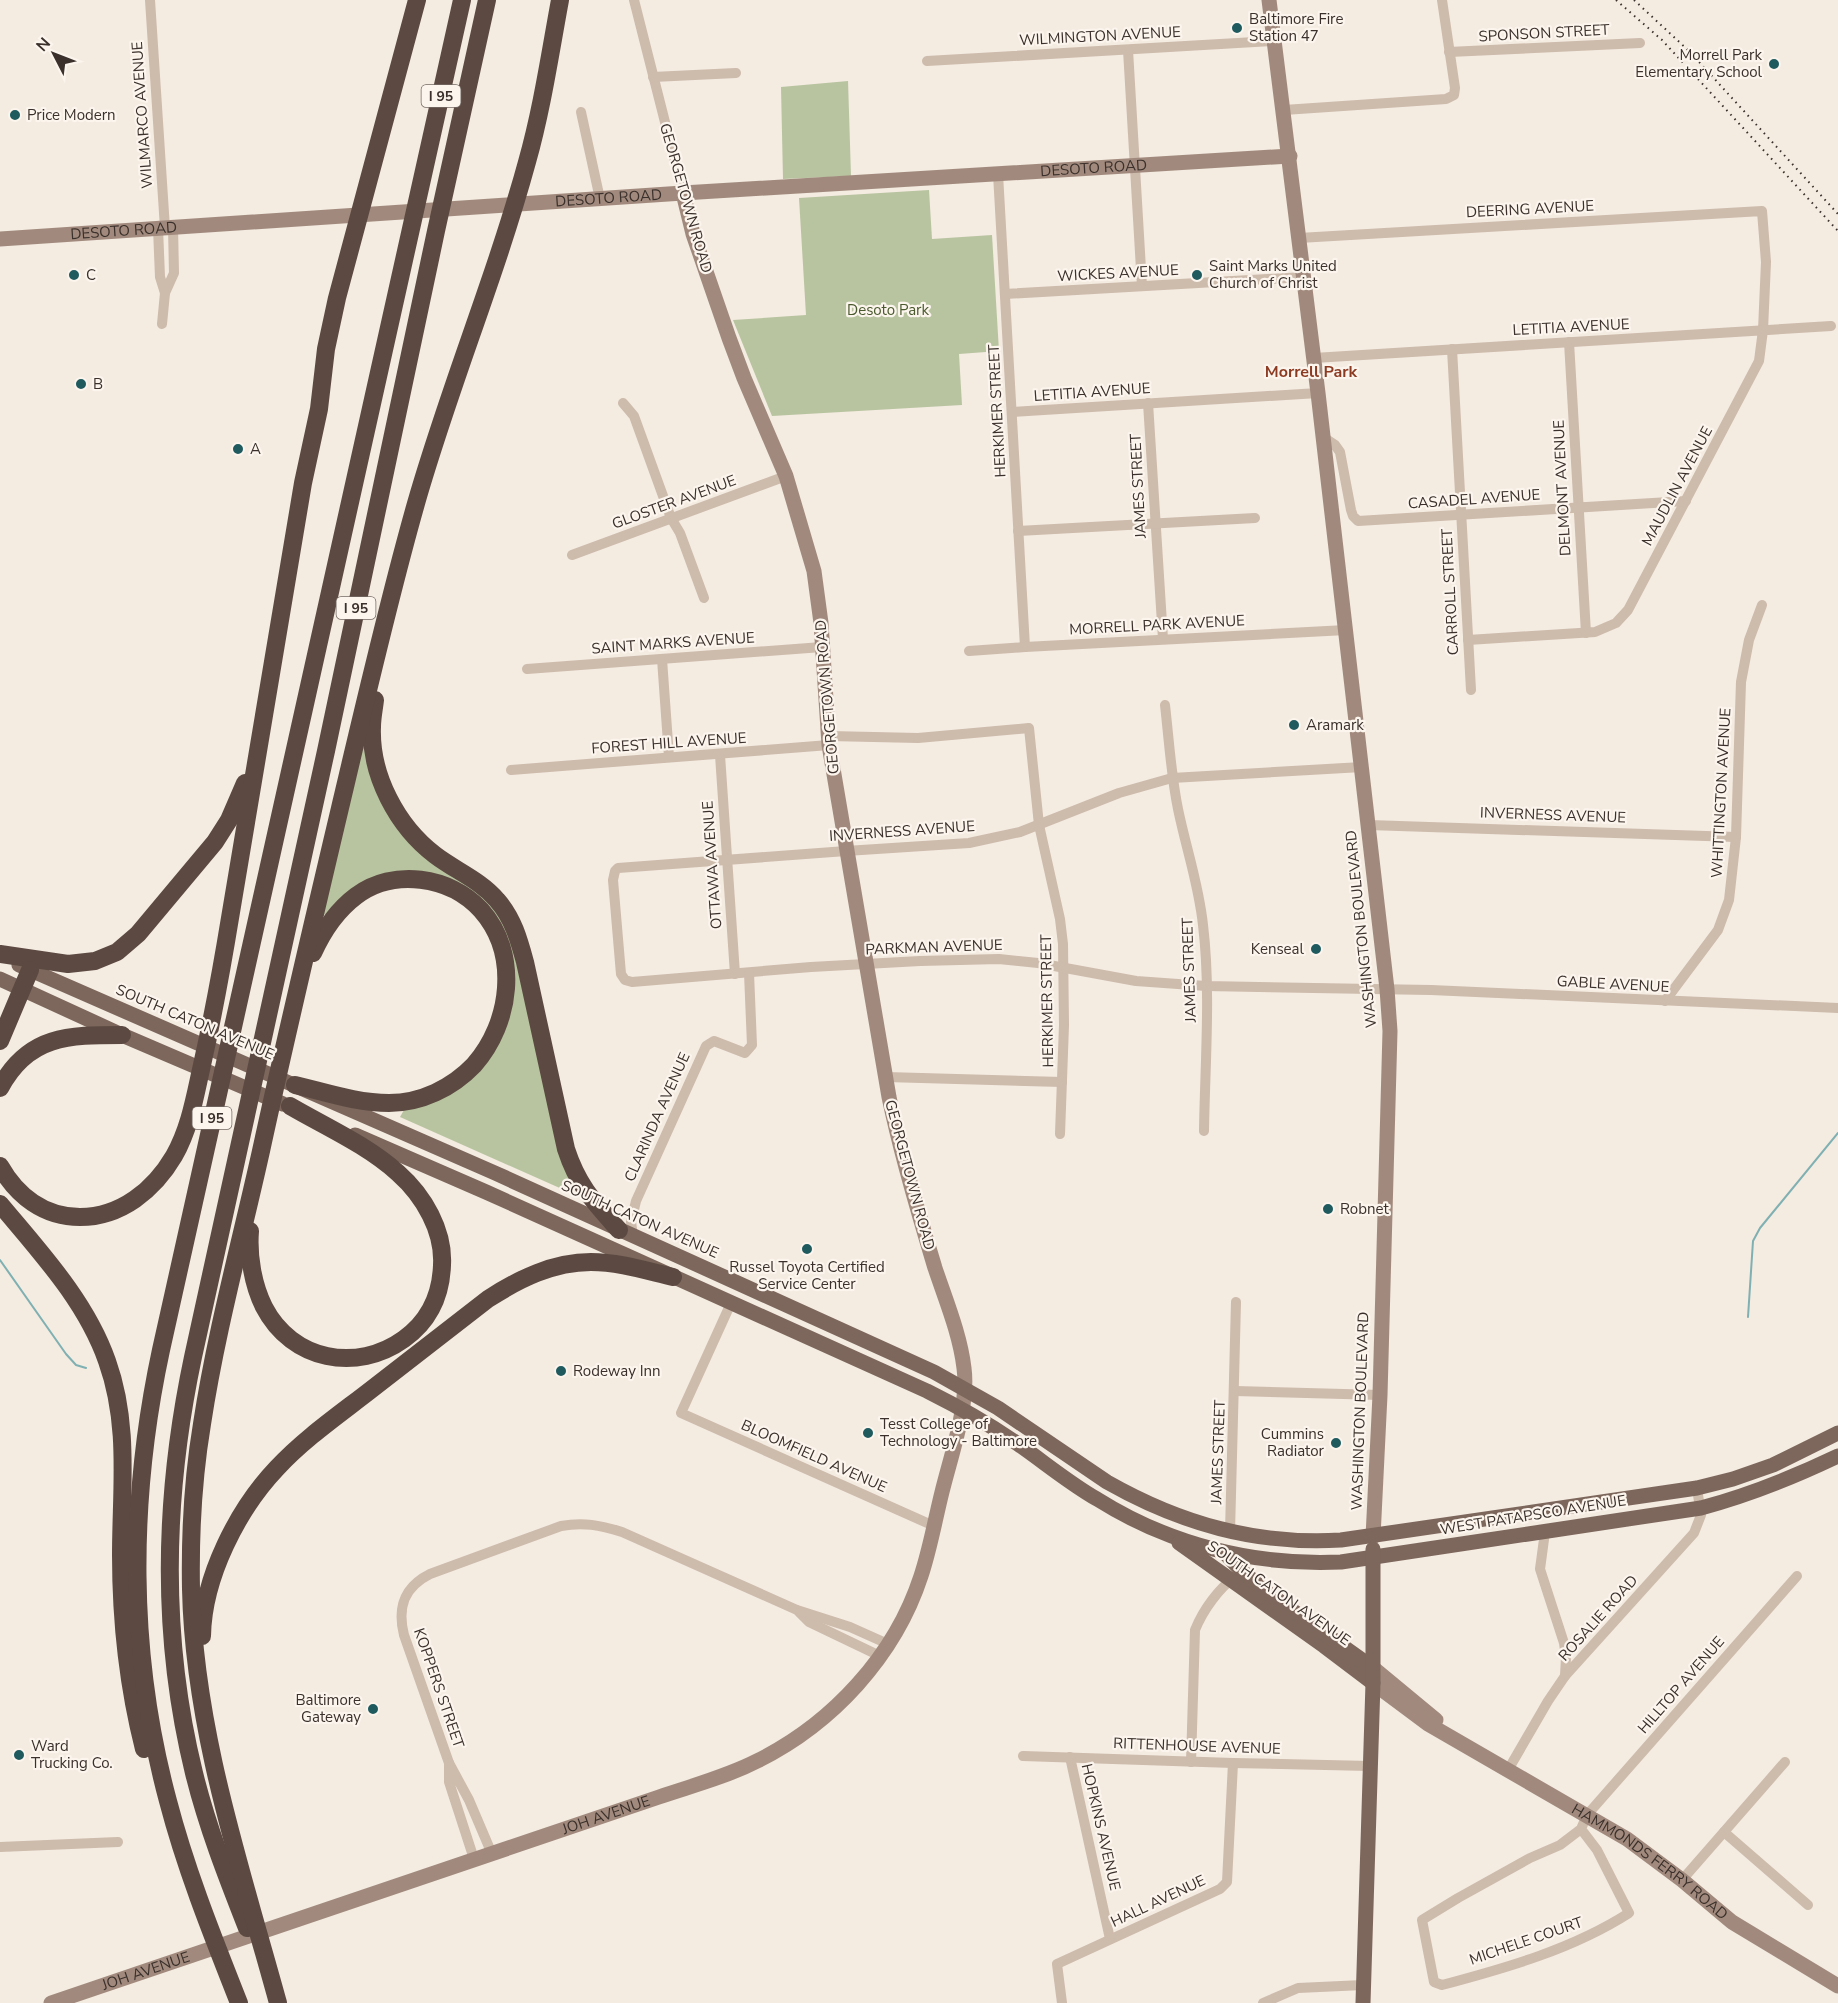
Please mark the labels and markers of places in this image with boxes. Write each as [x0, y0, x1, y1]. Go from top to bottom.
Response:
place label: Baltimore Fire Station 47 [1249, 9, 1343, 46]
marker: Baltimore Fire Station 47 [1230, 21, 1244, 35]
place label: Morrell Park Elementary School [1635, 45, 1763, 82]
marker: Morrell Park Elementary School [1767, 57, 1781, 71]
place label: Price Modern [27, 105, 116, 125]
marker: Price Modern [8, 108, 22, 122]
place label: Saint Marks United Church of Christ [1209, 256, 1337, 293]
place label: C [86, 265, 96, 285]
marker: C [67, 268, 81, 282]
marker: Saint Marks United Church of Christ [1190, 268, 1204, 282]
place label: B [93, 374, 103, 394]
marker: B [74, 377, 88, 391]
place label: A [250, 439, 261, 459]
marker: A [231, 442, 245, 456]
place label: Aramark [1306, 715, 1364, 735]
marker: Aramark [1287, 718, 1301, 732]
place label: Kenseal [1251, 939, 1305, 959]
marker: Kenseal [1309, 942, 1323, 956]
place label: Robnet [1340, 1199, 1389, 1219]
marker: Robnet [1321, 1202, 1335, 1216]
marker: Russel Toyota Certified Service Center [800, 1242, 814, 1256]
place label: Russel Toyota Certified Service Center [729, 1257, 885, 1294]
place label: Rodeway Inn [573, 1361, 661, 1381]
marker: Rodeway Inn [554, 1364, 568, 1378]
place label: Tesst College of Technology - Baltimore [880, 1414, 1037, 1451]
place label: Cummins Radiator [1261, 1424, 1325, 1461]
marker: Tesst College of Technology - Baltimore [861, 1426, 875, 1440]
marker: Cummins Radiator [1329, 1436, 1343, 1450]
place label: Baltimore Gateway [295, 1690, 361, 1727]
marker: Baltimore Gateway [366, 1702, 380, 1716]
place label: Ward Trucking Co. [31, 1736, 113, 1773]
marker: Ward Trucking Co. [12, 1748, 26, 1762]

